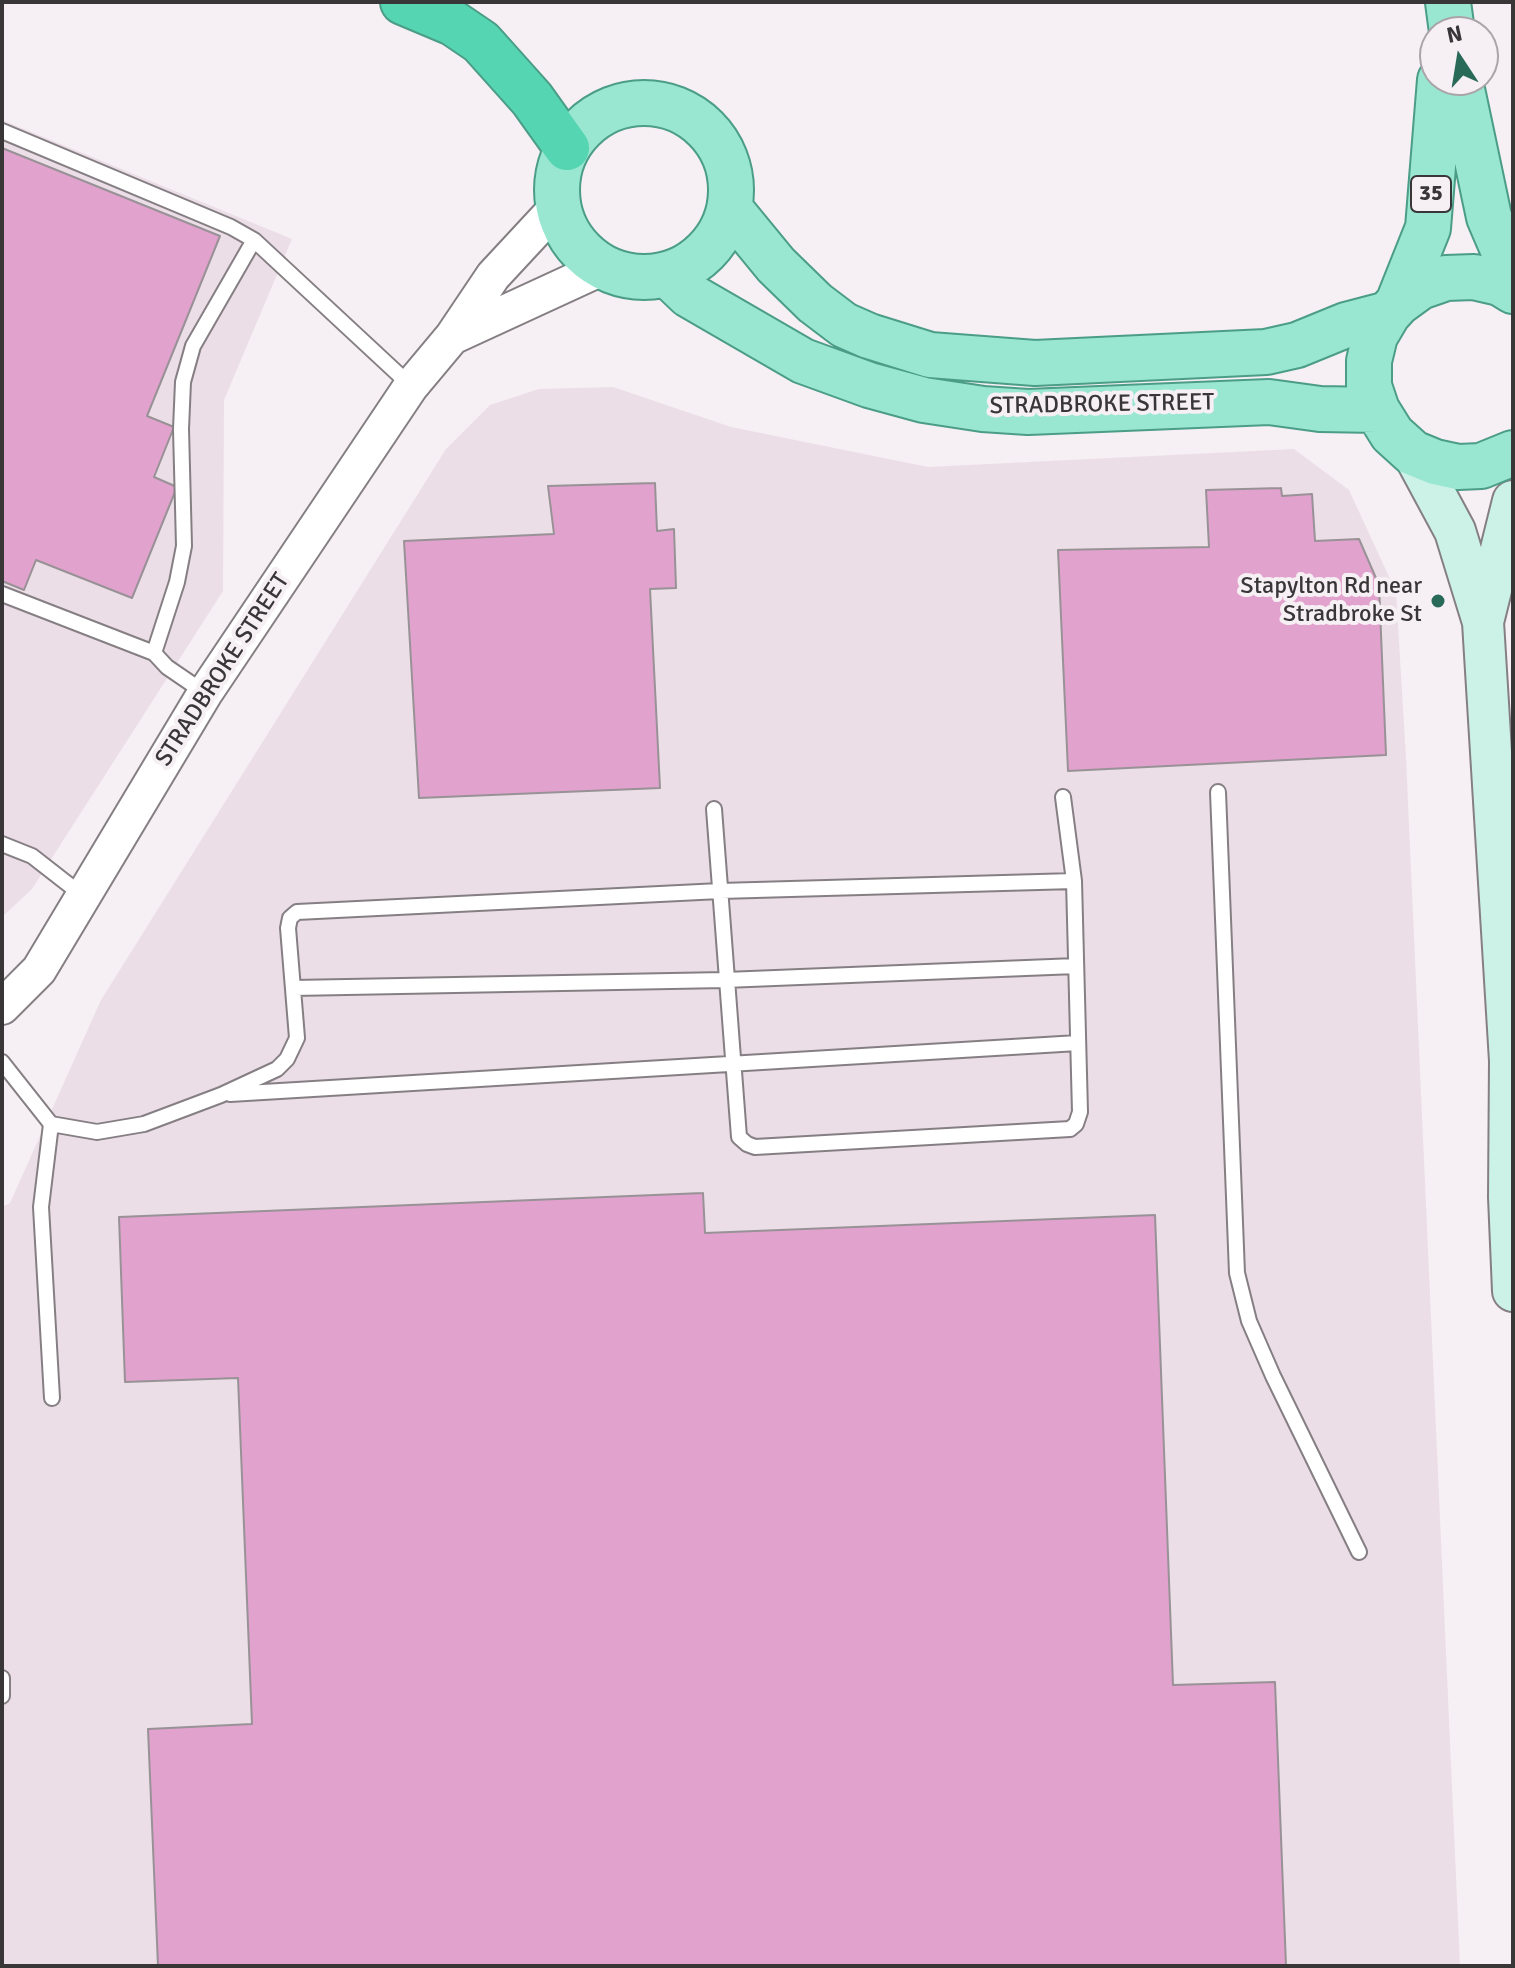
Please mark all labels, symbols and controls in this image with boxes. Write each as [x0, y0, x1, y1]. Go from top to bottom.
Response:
north arrow [1419, 16, 1499, 96]
text: N [1444, 19, 1465, 49]
road number: 35 [1411, 176, 1451, 212]
street label: STRADBROKE STREET [989, 389, 1215, 421]
street label: STRADBROKE STREET [150, 568, 296, 772]
place label: Stapylton Rd near Stradbroke St [1240, 573, 1422, 629]
marker: Stapylton Rd near Stradbroke St [1429, 592, 1447, 610]

